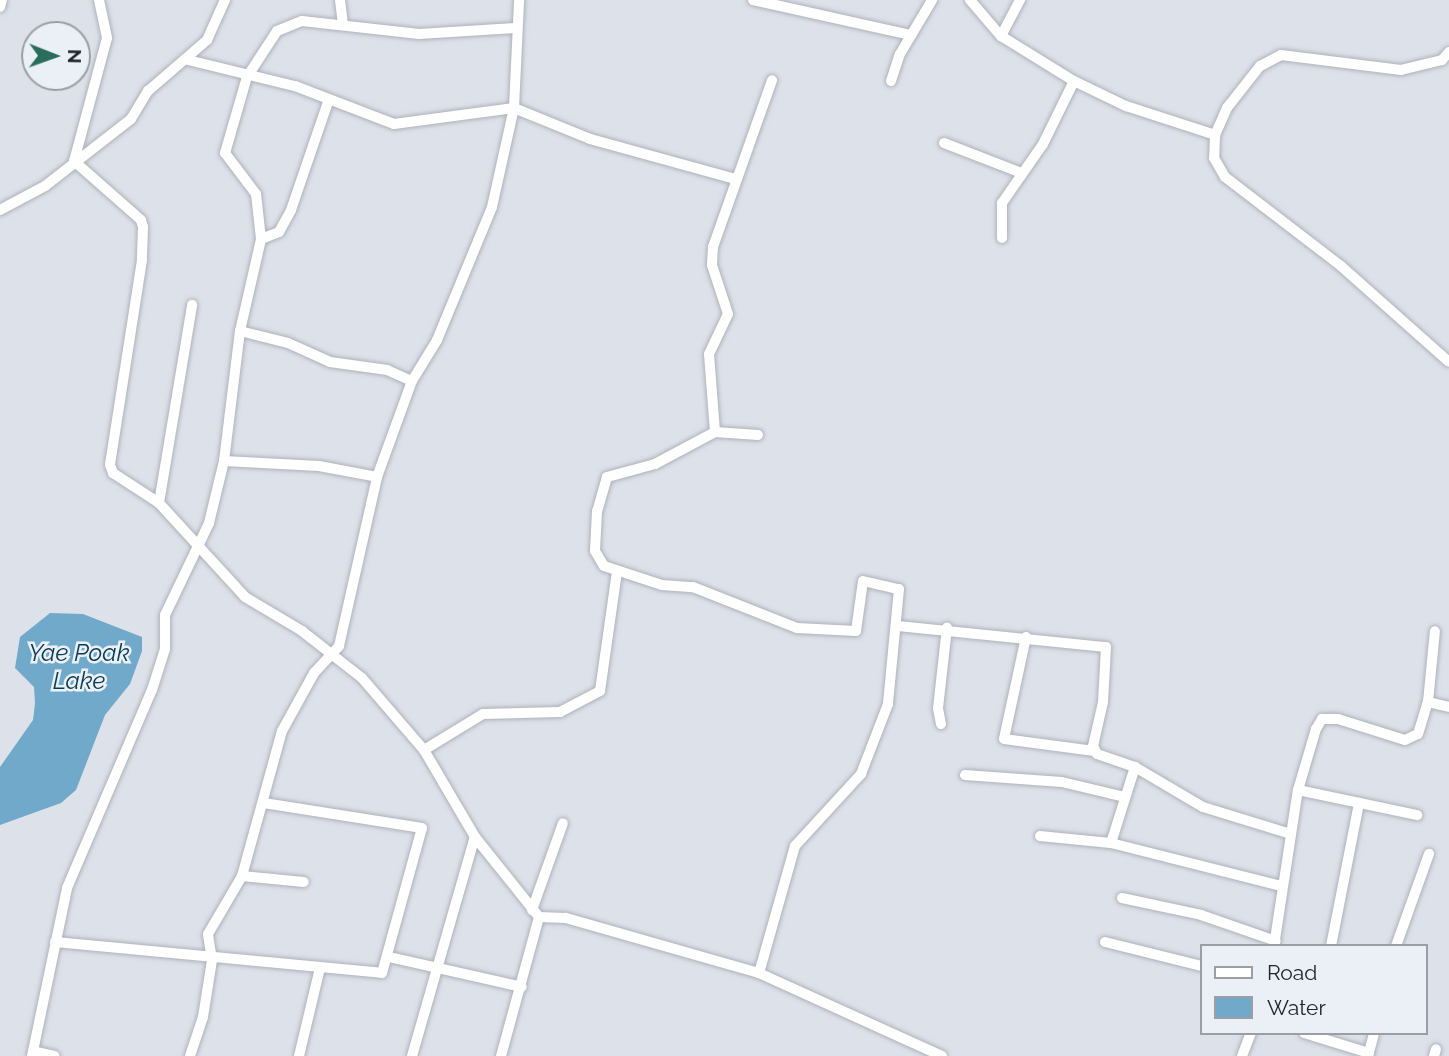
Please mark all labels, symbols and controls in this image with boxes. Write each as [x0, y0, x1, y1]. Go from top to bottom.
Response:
north arrow [21, 21, 91, 91]
text: N [64, 49, 86, 64]
water label: Yae Poak Lake [28, 639, 130, 695]
legend [1200, 944, 1428, 1035]
text: Road [1267, 960, 1317, 985]
text: Water [1267, 995, 1326, 1020]

